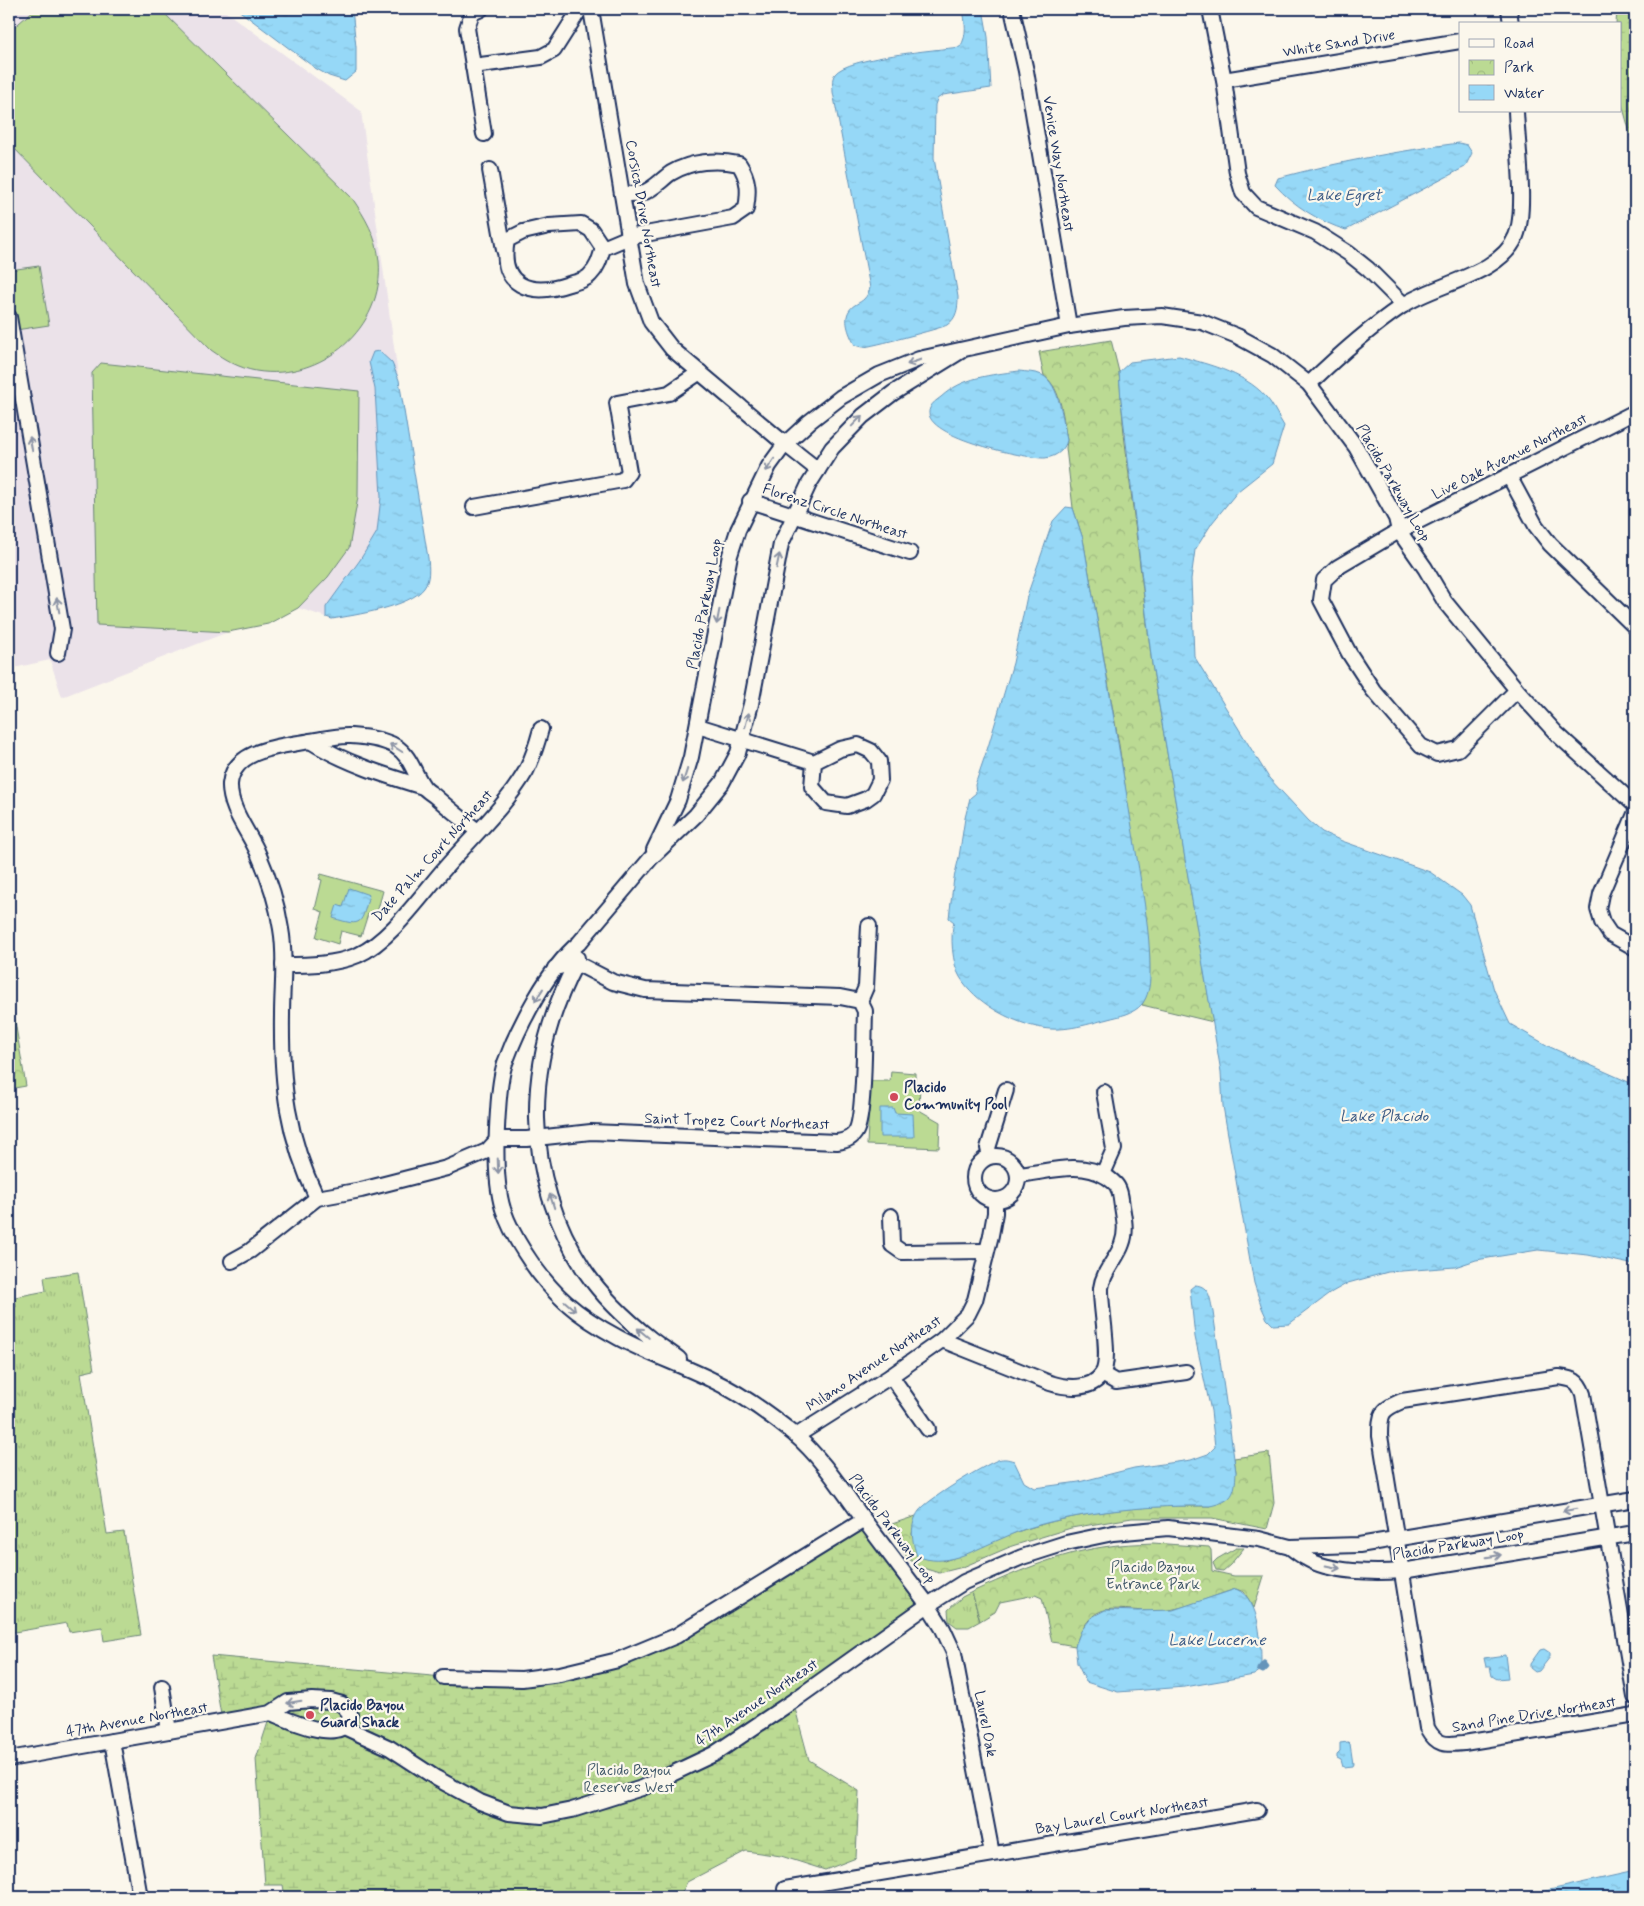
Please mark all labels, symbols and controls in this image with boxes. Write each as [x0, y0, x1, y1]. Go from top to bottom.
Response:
legend [1459, 22, 1622, 112]
street label: White Sand Drive [1281, 25, 1397, 63]
text: Road [1504, 34, 1534, 54]
text: Park [1504, 58, 1534, 78]
text: Water [1504, 84, 1544, 104]
street label: Venice Way Northeast [1037, 94, 1079, 234]
street label: Corsica Drive Northeast [620, 138, 666, 290]
water label: Lake Egret [1306, 185, 1384, 206]
one-way arrow [907, 358, 922, 367]
street label: Live Oak Avenue Northeast [1429, 409, 1592, 505]
one-way arrow [851, 415, 863, 428]
street label: Placido Parkway Loop [1351, 420, 1435, 546]
one-way arrow [25, 437, 35, 453]
one-way arrow [765, 458, 776, 472]
street label: Florenz Circle Northeast [760, 479, 911, 545]
street label: Placido Parkway Loop [682, 537, 728, 671]
one-way arrow [774, 553, 783, 569]
one-way arrow [53, 597, 63, 613]
one-way arrow [713, 609, 723, 625]
one-way arrow [743, 713, 752, 729]
one-way arrow [389, 743, 403, 753]
one-way arrow [680, 768, 690, 784]
street label: Date Palm Court Northeast [368, 785, 498, 926]
one-way arrow [534, 988, 544, 1002]
place label: Placido Community Pool [904, 1078, 1008, 1115]
marker: Placido Community Pool [888, 1091, 900, 1103]
water label: Lake Placido [1340, 1106, 1429, 1127]
street label: Saint Tropez Court Northeast [644, 1109, 831, 1135]
one-way arrow [493, 1158, 503, 1174]
one-way arrow [547, 1194, 556, 1210]
one-way arrow [563, 1301, 576, 1312]
street label: Milano Avenue Northeast [802, 1311, 946, 1417]
one-way arrow [637, 1327, 650, 1338]
street label: Placido Parkway Loop [844, 1470, 940, 1588]
one-way arrow [1562, 1505, 1578, 1515]
street label: Placido Parkway Loop [1391, 1525, 1525, 1565]
one-way arrow [1486, 1551, 1502, 1561]
park label: Placido Bayou Entrance Park [1106, 1558, 1200, 1595]
one-way arrow [1325, 1563, 1341, 1572]
water label: Lake Lucerne [1168, 1630, 1266, 1651]
street label: 47th Avenue Northeast [692, 1654, 823, 1751]
street label: Laurel Oak [969, 1689, 1001, 1759]
street label: Sand Pine Drive Northeast [1451, 1692, 1618, 1738]
place label: Placido Bayou Guard Shack [320, 1696, 405, 1733]
one-way arrow [287, 1697, 303, 1707]
street label: 47th Avenue Northeast [65, 1698, 210, 1742]
marker: Placido Bayou Guard Shack [304, 1709, 316, 1721]
park label: Placido Bayou Reserves West [584, 1761, 675, 1798]
street label: Bay Laurel Court Northeast [1034, 1792, 1211, 1840]

